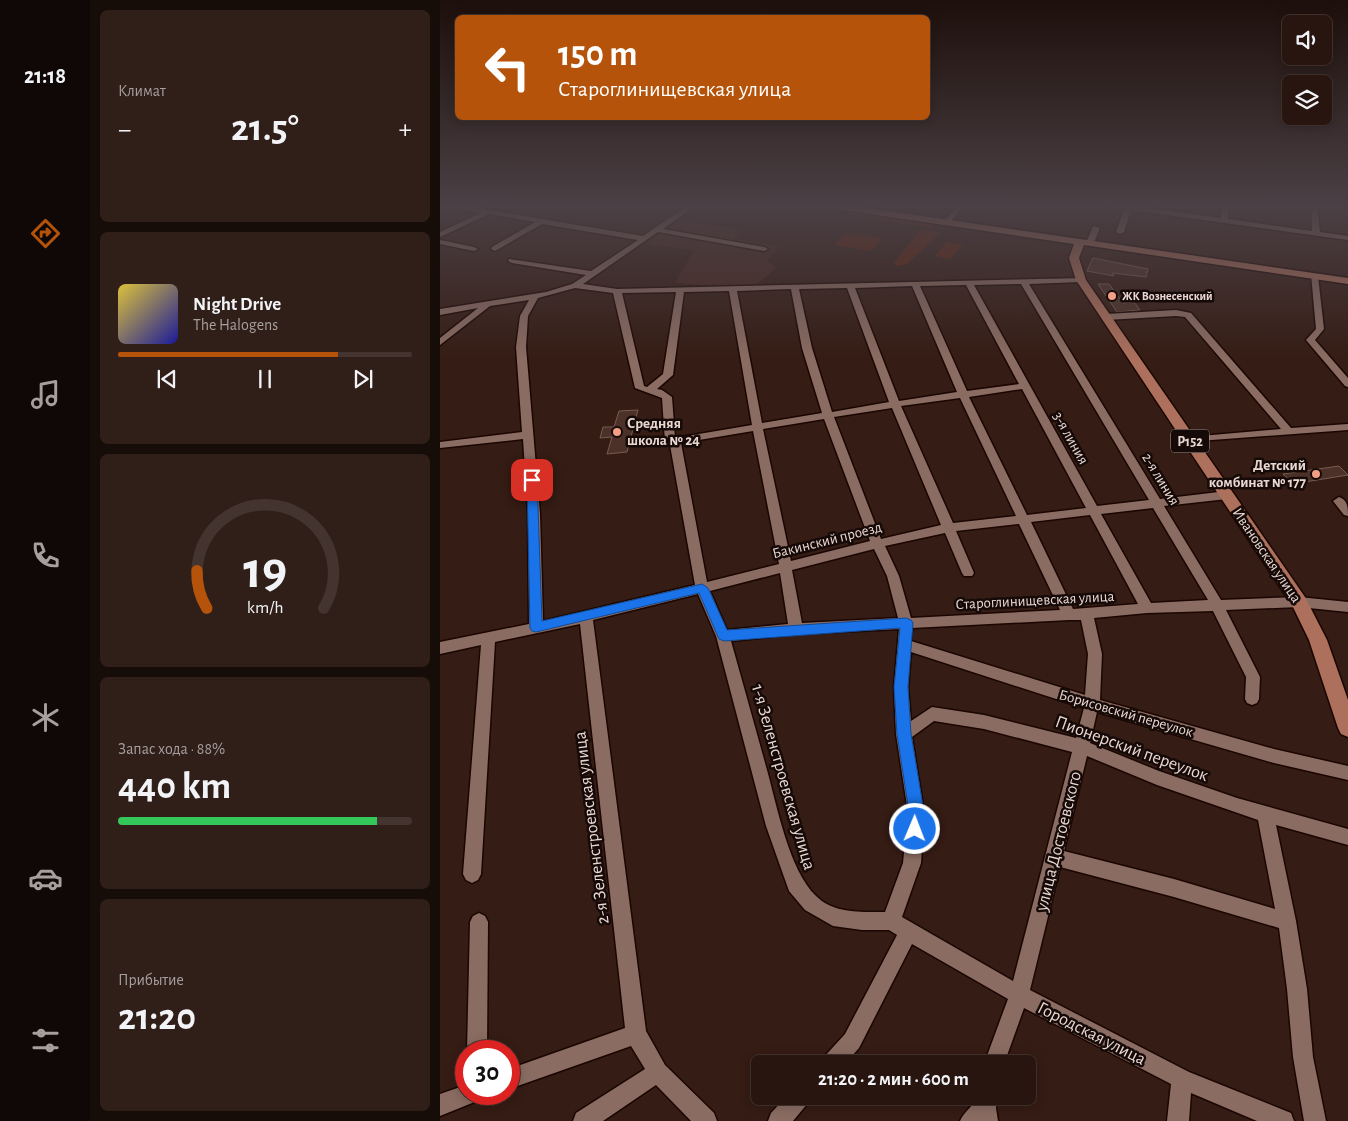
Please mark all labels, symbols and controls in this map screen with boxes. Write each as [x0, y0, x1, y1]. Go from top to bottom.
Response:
map controls [1282, 15, 1332, 125]
button: sound [1282, 15, 1332, 65]
icon: left [475, 35, 540, 100]
text: 150 m [558, 37, 638, 72]
text: 21:18 [24, 65, 66, 87]
button: layers [1282, 75, 1332, 125]
text: Староглинищевская улица [558, 78, 791, 100]
text: Климат [118, 83, 166, 99]
text: 21.5° [231, 110, 299, 148]
text: − [118, 116, 131, 144]
text: + [399, 116, 412, 144]
icon: directions [28, 216, 63, 251]
marker: ЖК Вознесенский [1106, 290, 1118, 302]
place label: ЖК Вознесенский [1122, 290, 1213, 302]
text: Night Drive [193, 295, 281, 314]
text: The Halogens [193, 317, 278, 333]
icon: previous [153, 365, 181, 393]
icon: pause [251, 365, 279, 393]
icon: next [349, 365, 377, 393]
icon: music [28, 377, 63, 412]
street label: 3-я линия [1050, 409, 1091, 467]
place label: Средняя школа № 24 [627, 416, 700, 448]
marker: Средняя школа № 24 [611, 426, 623, 438]
road number: Р152 [1171, 430, 1209, 452]
street label: 2-я линия [1139, 451, 1182, 508]
place label: Детский комбинат № 177 [1209, 458, 1307, 490]
pin [511, 459, 553, 501]
icon: arrive [518, 466, 546, 494]
marker: Детский комбинат № 177 [1310, 468, 1322, 480]
street label: Ивановская улица [1229, 505, 1304, 605]
street label: Бакинский проезд [771, 520, 883, 561]
icon: phone [28, 538, 63, 573]
text: 19 [243, 545, 287, 597]
street label: Староглинищевская улица [955, 589, 1115, 612]
text: km/h [247, 599, 283, 617]
street label: 1-я Зеленстроевская улица [748, 682, 818, 872]
street label: Борисовский переулок [1057, 687, 1195, 740]
icon: climate [28, 700, 63, 735]
street label: Пионерский переулок [1053, 713, 1211, 785]
street label: 2-я Зеленстроевская улица [571, 730, 613, 925]
text: Запас хода · 88% [118, 741, 225, 757]
text: 440 km [118, 768, 231, 806]
street label: улица Достоевского [1033, 770, 1085, 914]
position arrow [888, 802, 940, 854]
icon: car [28, 861, 63, 896]
text: Прибытие [118, 972, 184, 988]
text: 21:20 [118, 999, 196, 1037]
street label: Городская улица [1035, 999, 1149, 1069]
icon: filters [28, 1023, 63, 1058]
speed limit sign: 30 [455, 1040, 520, 1105]
text: 21:20 · 2 мин · 600 m [818, 1070, 969, 1089]

